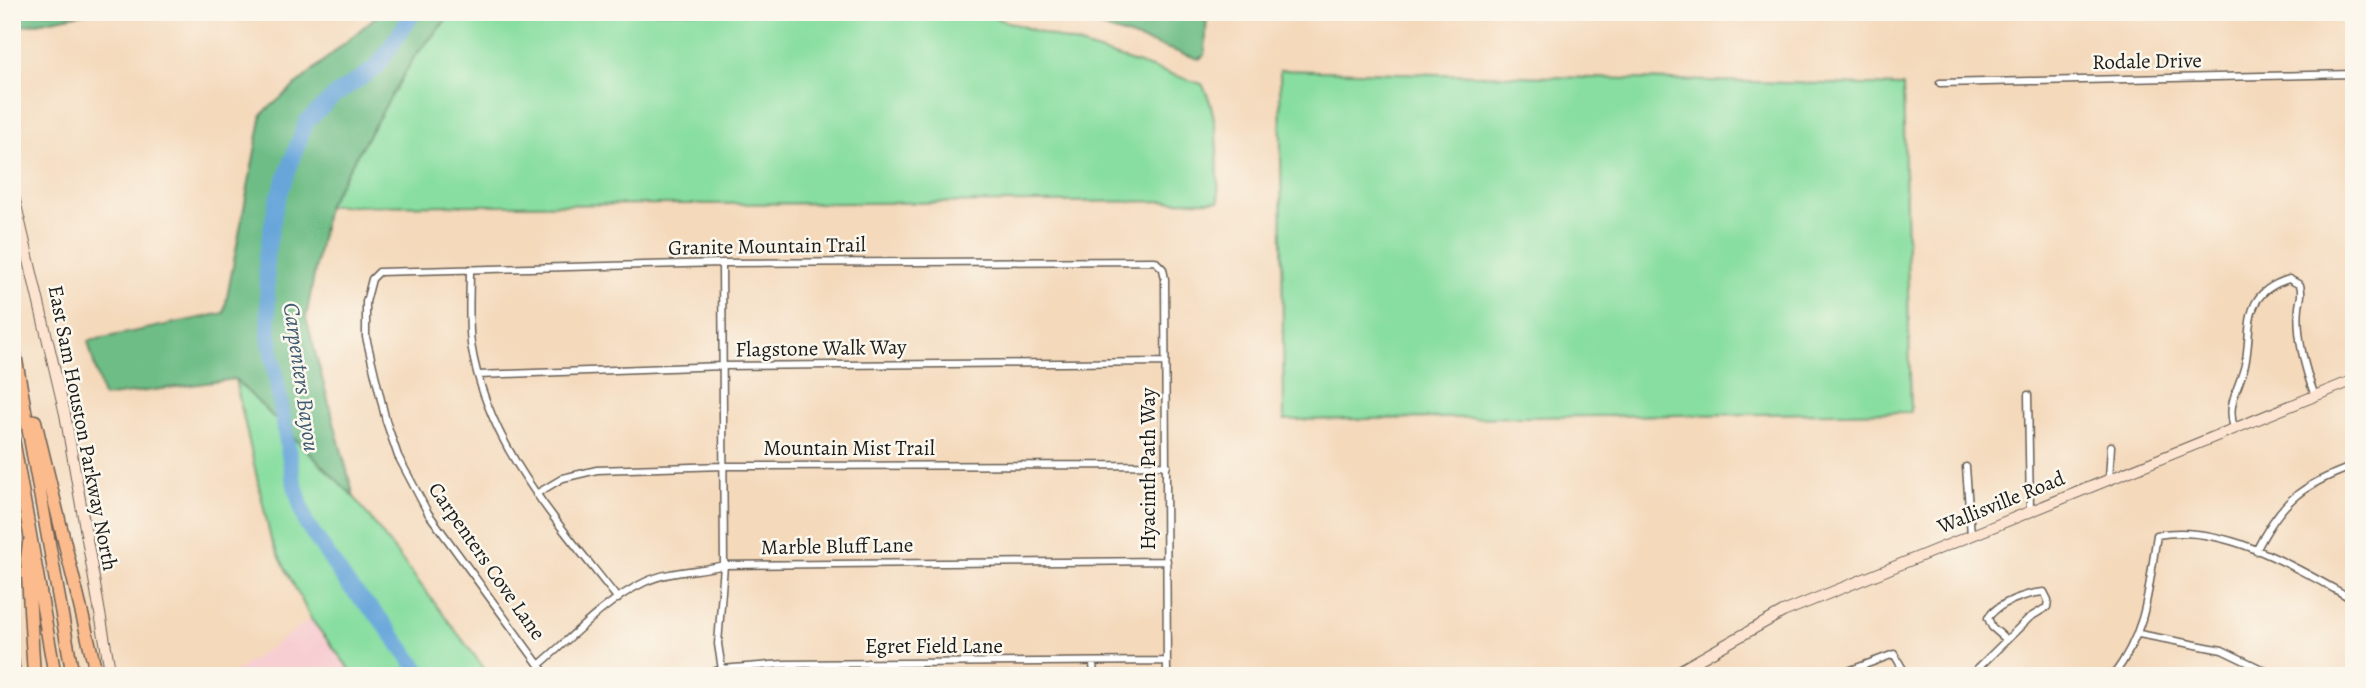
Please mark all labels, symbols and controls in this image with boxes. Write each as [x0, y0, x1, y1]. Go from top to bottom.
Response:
street label: Rodale Drive [2092, 46, 2202, 76]
street label: Granite Mountain Trail [668, 230, 866, 262]
street label: East Sam Houston Parkway North [42, 283, 124, 573]
water label: Carpenters Bayou [276, 300, 327, 454]
street label: Flagstone Walk Way [735, 332, 907, 363]
street label: Hyacinth Path Way [1134, 387, 1162, 550]
street label: Mountain Mist Trail [763, 434, 935, 462]
street label: Wallisville Road [1932, 463, 2070, 541]
street label: Carpenters Cove Lane [422, 476, 552, 646]
street label: Marble Bluff Lane [761, 531, 913, 561]
street label: Egret Field Lane [865, 632, 1003, 660]

